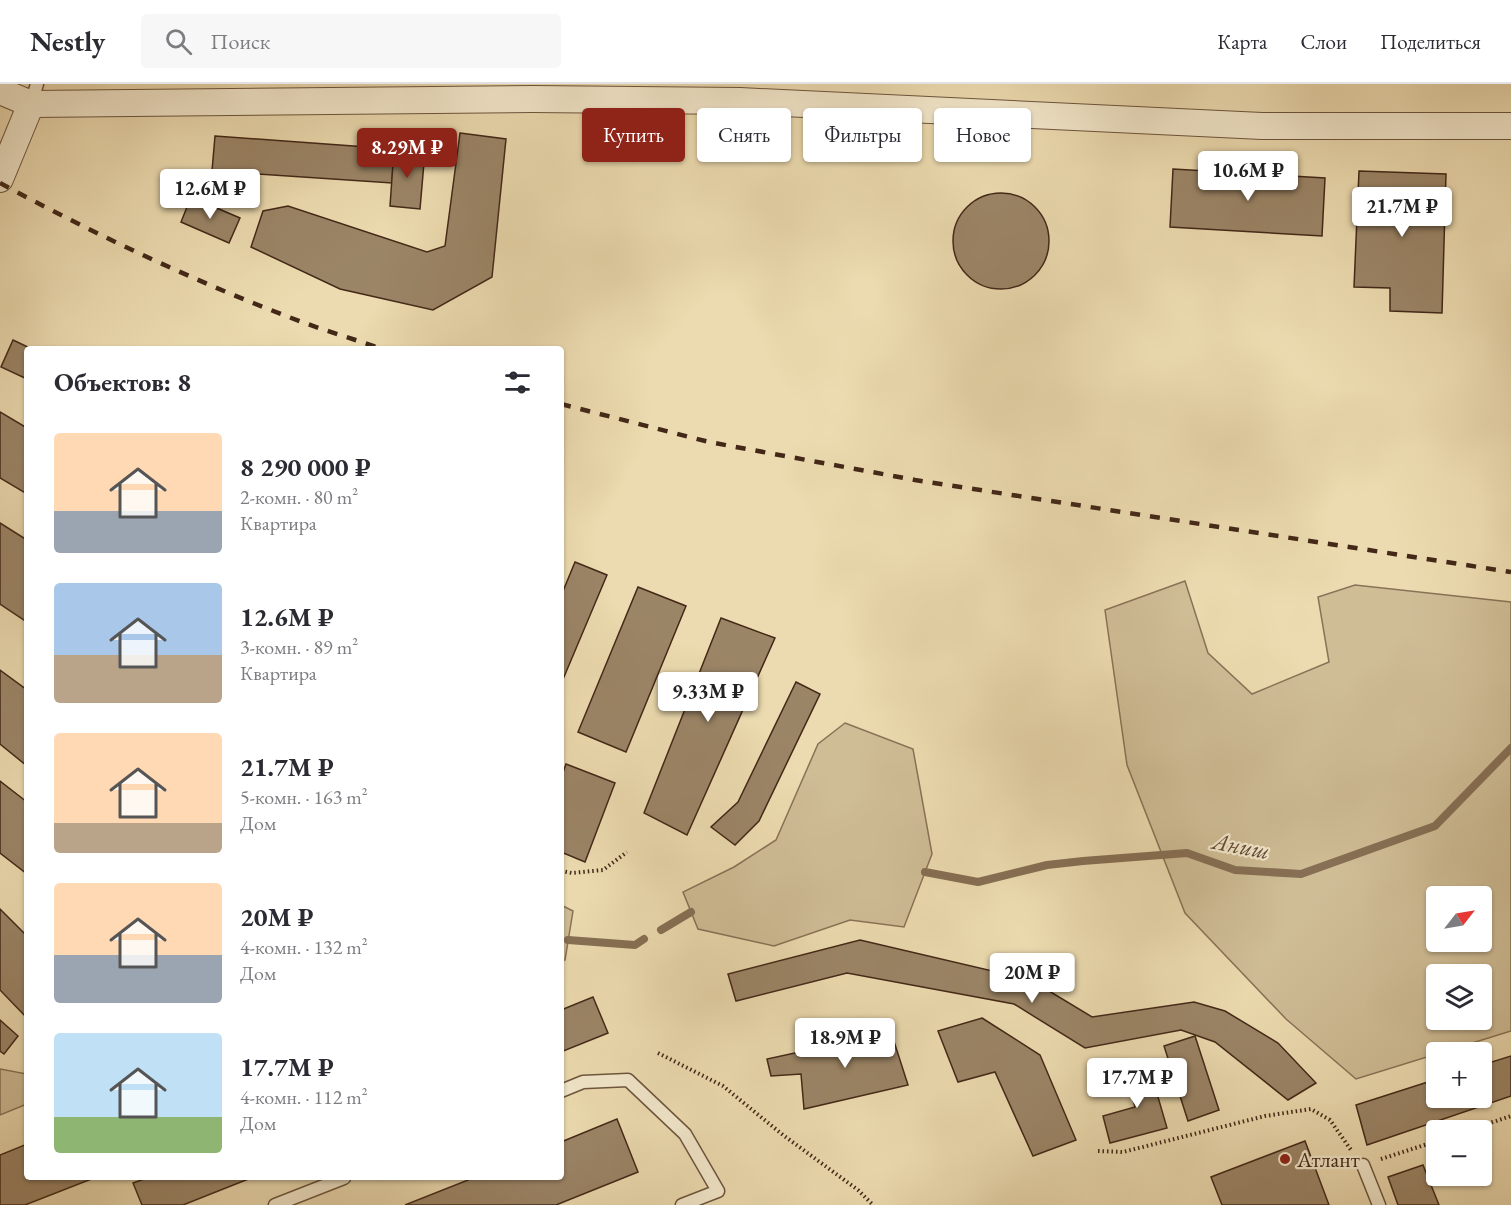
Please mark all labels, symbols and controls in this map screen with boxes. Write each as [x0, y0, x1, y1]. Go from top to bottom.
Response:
search box [141, 14, 561, 68]
text: Nestly [30, 23, 105, 59]
icon: search [162, 25, 195, 58]
text: Поиск [210, 27, 270, 56]
text: Карта [1217, 28, 1267, 55]
text: Слои [1300, 28, 1347, 55]
text: Поделиться [1380, 28, 1481, 55]
chip: Купить [582, 108, 685, 162]
chip: Снять [697, 108, 791, 162]
chip: Фильтры [803, 108, 922, 162]
chip: Новое [934, 108, 1031, 162]
pin: 8.29M ₽ [352, 128, 462, 179]
text: 8.29M ₽ [371, 134, 443, 160]
pin: 10.6M ₽ [1193, 151, 1303, 202]
text: 10.6M ₽ [1212, 157, 1284, 183]
pin: 12.6M ₽ [155, 169, 265, 220]
text: 12.6M ₽ [174, 175, 246, 201]
pin: 21.7M ₽ [1347, 187, 1457, 238]
text: 21.7M ₽ [1366, 193, 1438, 219]
text: Объектов: 8 [54, 365, 191, 399]
icon: filters [501, 366, 534, 399]
text: 8 290 000 ₽ [240, 450, 371, 484]
icon: home [102, 457, 174, 529]
text: 2-комн. · 80 m² [240, 484, 358, 510]
text: Квартира [240, 510, 317, 536]
text: 12.6M ₽ [240, 600, 334, 634]
icon: home [102, 607, 174, 679]
text: 3-комн. · 89 m² [240, 634, 358, 660]
text: Квартира [240, 660, 317, 686]
pin: 9.33M ₽ [653, 672, 763, 723]
text: 9.33M ₽ [672, 678, 744, 704]
text: 21.7M ₽ [240, 750, 334, 784]
icon: home [102, 757, 174, 829]
text: 5-комн. · 163 m² [240, 784, 368, 810]
text: Дом [240, 810, 276, 836]
water label: Аниш [1208, 824, 1272, 866]
north arrow [1426, 886, 1492, 952]
map controls [1426, 886, 1492, 1186]
text: 20M ₽ [240, 900, 314, 934]
icon: home [102, 907, 174, 979]
text: 4-комн. · 132 m² [240, 934, 368, 960]
pin: 20M ₽ [990, 953, 1074, 1004]
text: 20M ₽ [1004, 959, 1060, 985]
text: Дом [240, 960, 276, 986]
button: layers [1426, 964, 1492, 1030]
pin: 18.9M ₽ [790, 1018, 900, 1069]
text: 18.9M ₽ [809, 1024, 881, 1050]
button: + [1426, 1042, 1492, 1108]
text: 17.7M ₽ [240, 1050, 334, 1084]
icon: home [102, 1057, 174, 1129]
pin: 17.7M ₽ [1082, 1058, 1192, 1109]
text: 17.7M ₽ [1101, 1064, 1173, 1090]
text: 4-комн. · 112 m² [240, 1084, 368, 1110]
text: Дом [240, 1110, 276, 1136]
button: − [1426, 1120, 1492, 1186]
place label: Атлант [1296, 1145, 1360, 1174]
marker: Атлант [1278, 1152, 1292, 1166]

